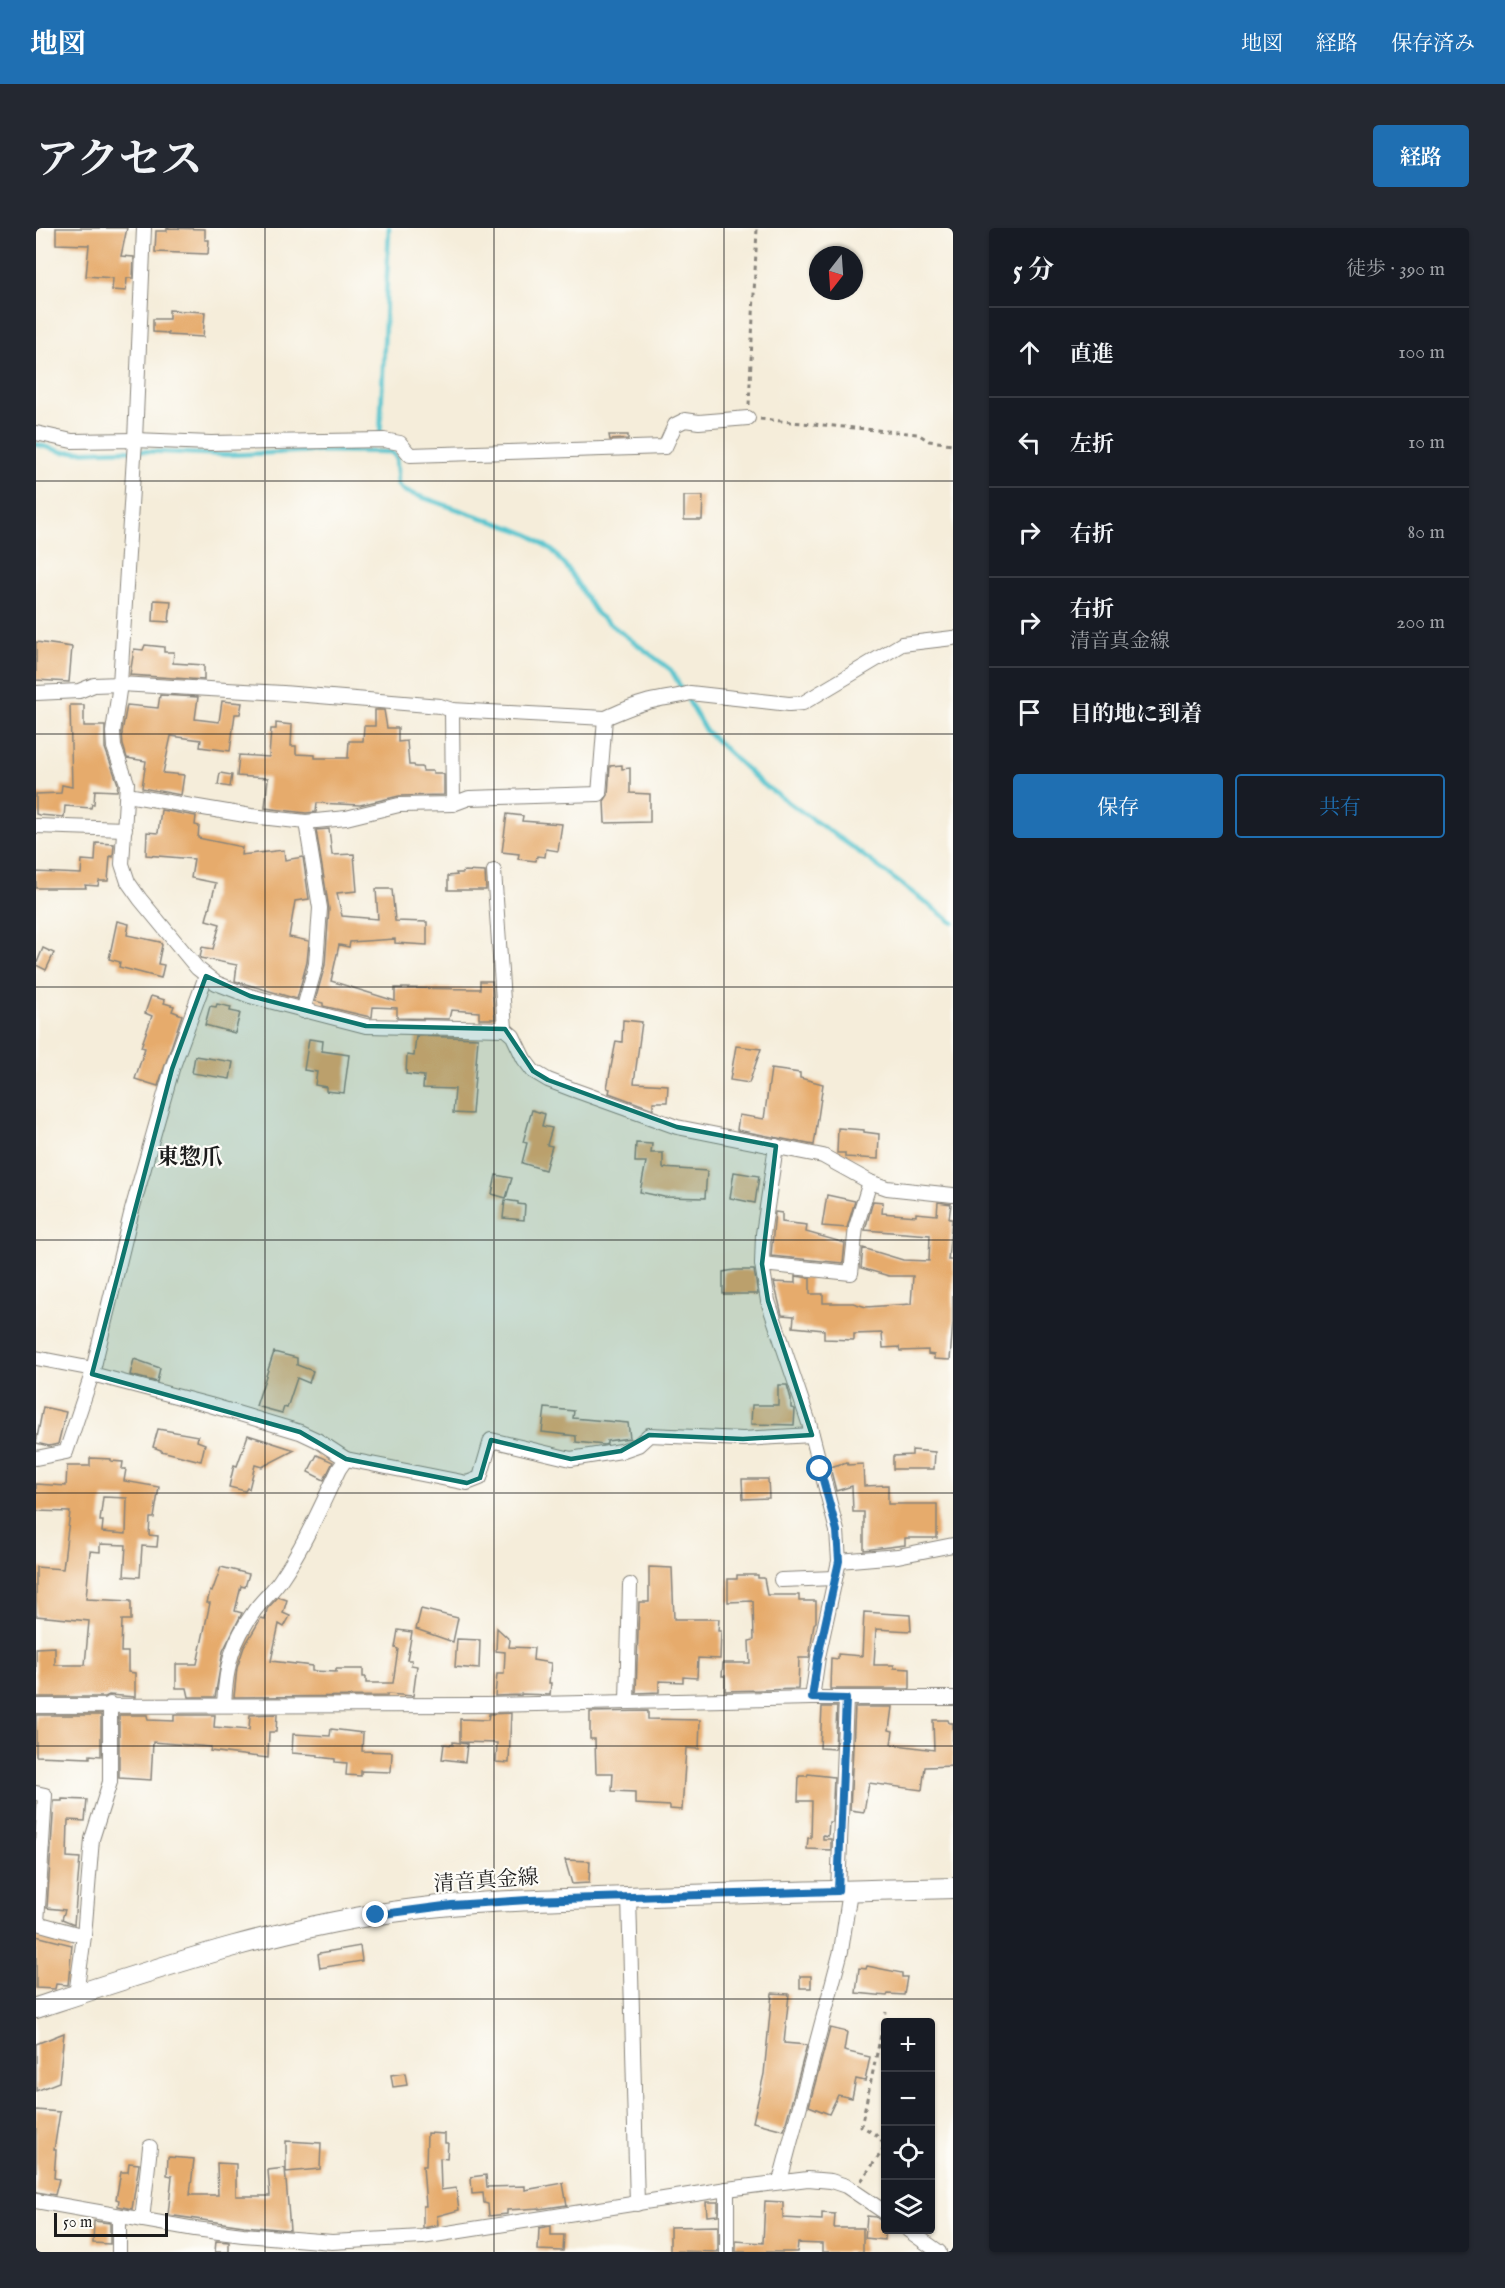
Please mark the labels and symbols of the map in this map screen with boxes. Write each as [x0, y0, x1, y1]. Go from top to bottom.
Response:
north arrow [809, 246, 863, 300]
district label: 東惣爪 [157, 1144, 223, 1172]
route start [806, 1455, 832, 1481]
street label: 清音真金線 [433, 1864, 539, 1899]
route end [362, 1901, 388, 1927]
scale bar [54, 2210, 168, 2238]

